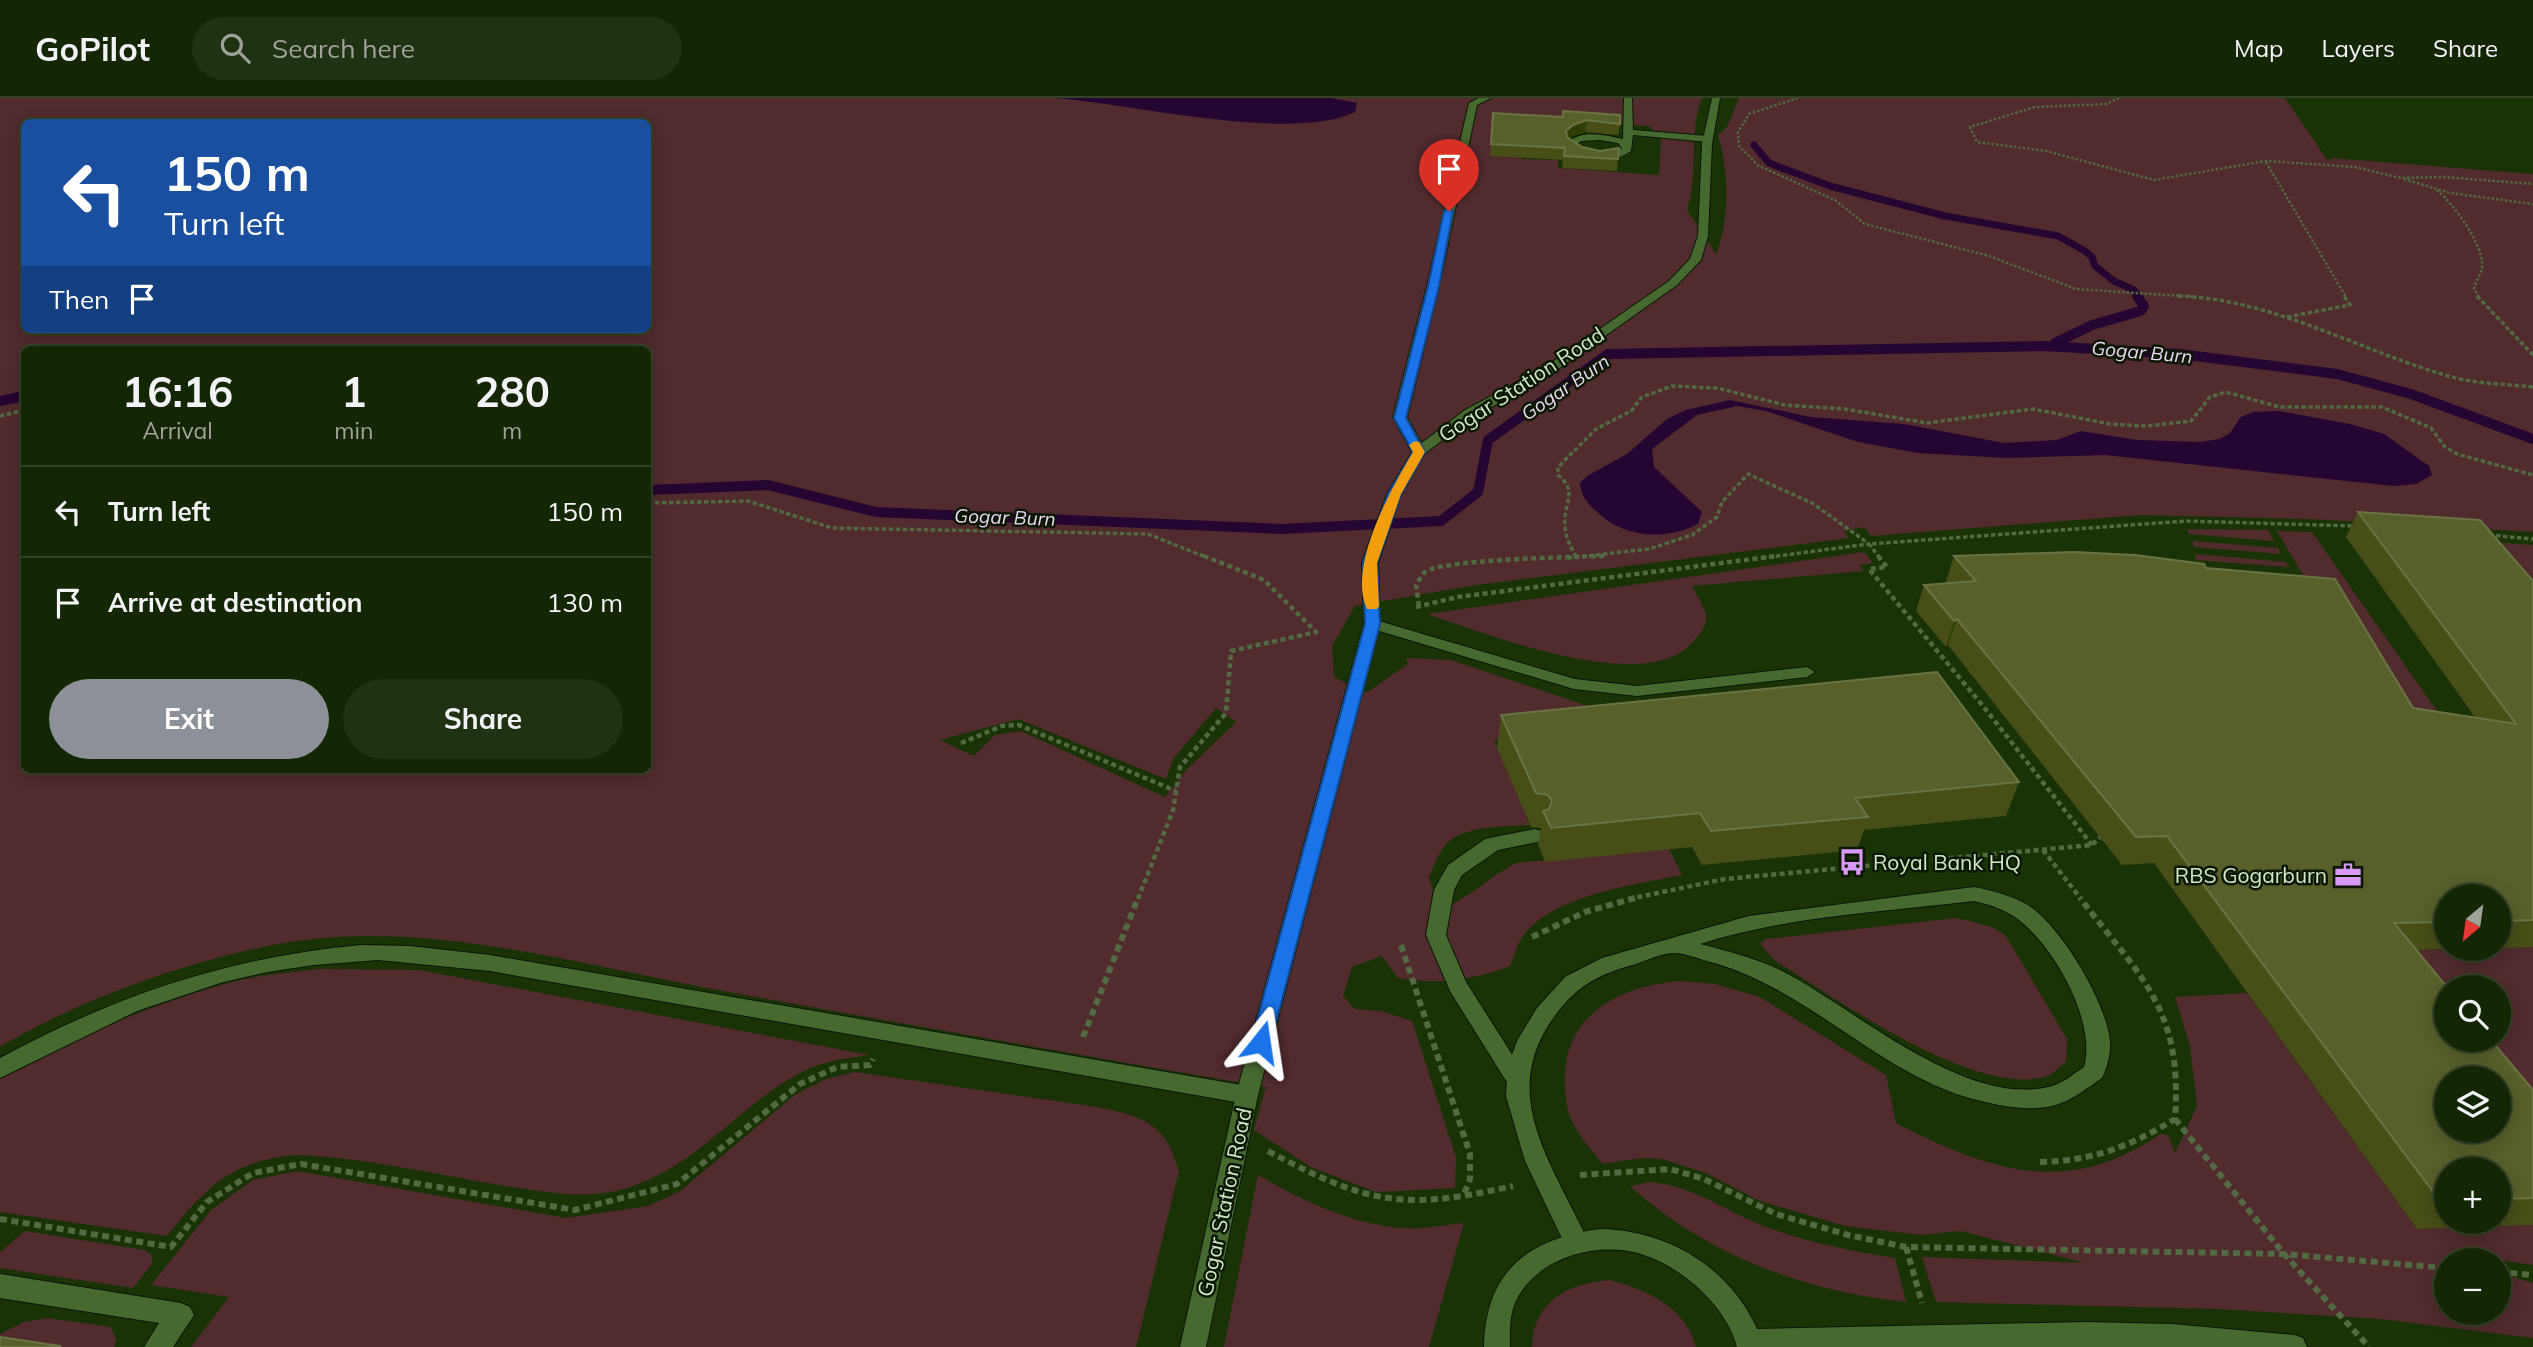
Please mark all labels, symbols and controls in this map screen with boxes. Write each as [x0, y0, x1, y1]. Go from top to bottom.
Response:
search box [192, 17, 682, 80]
text: GoPilot [35, 28, 150, 69]
icon: search [216, 29, 254, 67]
text: Search here [272, 32, 415, 65]
text: Map [2234, 33, 2283, 63]
text: Layers [2321, 33, 2395, 63]
text: Share [2433, 33, 2498, 63]
pin [1419, 139, 1479, 211]
text: 150 m [164, 142, 310, 203]
icon: left [49, 147, 140, 238]
icon: arrive [1430, 150, 1468, 188]
text: Turn left [164, 203, 284, 243]
icon: arrive [123, 280, 161, 318]
text: Then [49, 283, 109, 316]
street label: Gogar Station Road [1433, 321, 1609, 447]
water label: Gogar Burn [2090, 336, 2194, 368]
water label: Gogar Burn [1516, 349, 1614, 425]
text: 16:16 [122, 365, 233, 418]
text: 1 [341, 365, 366, 418]
text: 280 [474, 365, 550, 418]
text: Arrival [142, 416, 213, 445]
text: min [334, 416, 373, 445]
text: m [502, 416, 522, 445]
icon: left [49, 493, 87, 531]
text: Turn left [108, 495, 210, 528]
text: 150 m [547, 495, 623, 528]
water label: Gogar Burn [954, 503, 1056, 531]
icon: arrive [49, 584, 87, 622]
text: Arrive at destination [108, 586, 363, 619]
text: 130 m [547, 586, 623, 619]
button: Exit [49, 679, 329, 759]
button: Share [343, 679, 623, 759]
bus stop icon: Royal Bank HQ [1837, 847, 1867, 877]
place label: Royal Bank HQ [1873, 849, 2021, 875]
office icon: RBS Gogarburn [2333, 860, 2363, 890]
place label: RBS Gogarburn [2175, 862, 2327, 888]
north arrow [2434, 884, 2511, 961]
map controls [2434, 884, 2511, 1325]
button: search [2434, 975, 2511, 1052]
position arrow [1224, 1005, 1298, 1079]
button: layers [2434, 1066, 2511, 1143]
street label: Gogar Station Road [1191, 1105, 1257, 1299]
button: + [2434, 1157, 2511, 1234]
button: − [2434, 1248, 2511, 1325]

